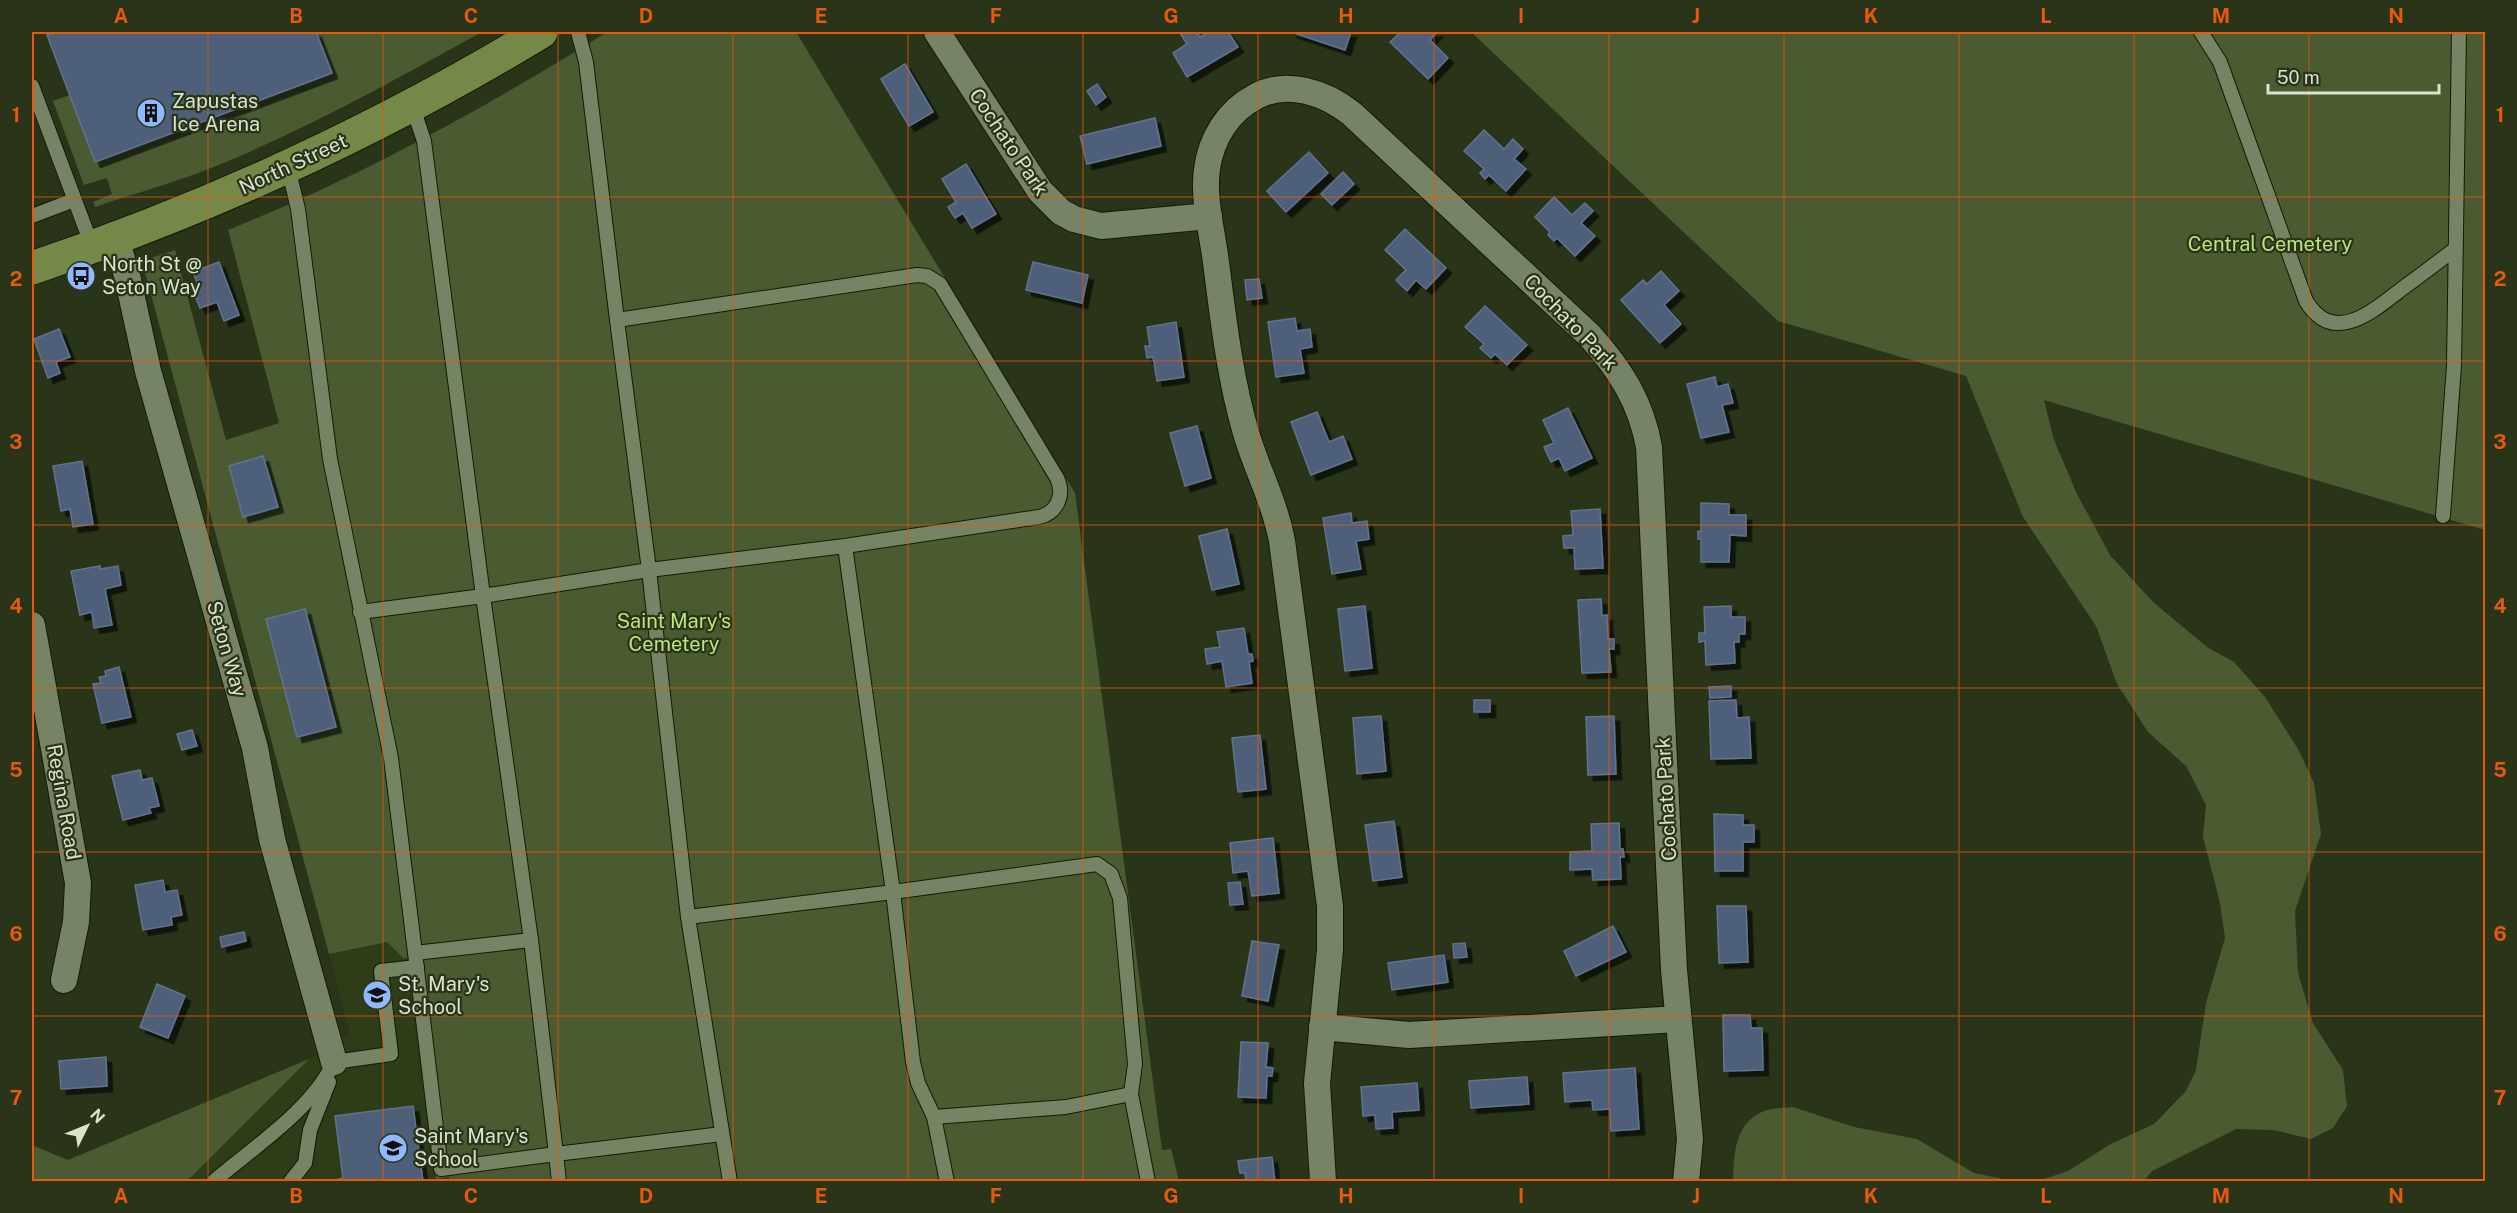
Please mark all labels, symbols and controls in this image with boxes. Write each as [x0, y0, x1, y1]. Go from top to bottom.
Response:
text: A [114, 4, 128, 28]
text: B [289, 4, 303, 28]
text: C [464, 4, 478, 28]
text: D [639, 4, 653, 28]
text: E [815, 4, 827, 28]
text: F [990, 4, 1002, 28]
text: G [1163, 4, 1179, 28]
text: H [1338, 4, 1354, 28]
text: I [1518, 4, 1524, 28]
text: J [1692, 4, 1700, 28]
text: K [1864, 4, 1878, 28]
text: L [2040, 4, 2052, 28]
text: M [2212, 4, 2230, 28]
text: N [2388, 4, 2404, 28]
scale bar [2268, 57, 2439, 95]
text: 50 m [2277, 67, 2320, 88]
street label: Cochato Park [964, 84, 1054, 200]
place label: Zapustas Ice Arena [172, 89, 260, 136]
building icon: Zapustas Ice Arena [135, 97, 167, 129]
text: 1 [12, 103, 20, 127]
text: 1 [2496, 103, 2504, 127]
street label: North Street [235, 129, 351, 199]
park label: Central Cemetery [2188, 232, 2352, 256]
place label: North St @ Seton Way [102, 252, 202, 299]
bus stop icon: North St @ Seton Way [65, 260, 97, 292]
text: 2 [10, 267, 22, 291]
text: 2 [2494, 267, 2506, 291]
street label: Cochato Park [1519, 269, 1623, 375]
text: 3 [9, 430, 23, 454]
text: 3 [2493, 430, 2507, 454]
text: 4 [9, 594, 23, 618]
text: 4 [2493, 594, 2507, 618]
street label: Seton Way [202, 598, 252, 700]
park label: Saint Mary's Cemetery [617, 609, 731, 656]
street label: Cochato Park [1651, 736, 1681, 862]
street label: Regina Road [42, 742, 86, 862]
text: 5 [9, 758, 23, 782]
text: 5 [2493, 758, 2507, 782]
text: 6 [9, 922, 23, 946]
text: 6 [2493, 922, 2507, 946]
place label: St. Mary's School [398, 972, 489, 1019]
school or university icon: St. Mary's School [361, 979, 393, 1011]
text: 7 [10, 1086, 22, 1110]
text: 7 [2494, 1086, 2506, 1110]
north arrow [57, 1096, 117, 1156]
text: N [86, 1105, 109, 1127]
place label: Saint Mary's School [414, 1124, 529, 1171]
school or university icon: Saint Mary's School [377, 1132, 409, 1164]
text: A [114, 1184, 128, 1208]
text: B [289, 1184, 303, 1208]
text: C [464, 1184, 478, 1208]
text: D [639, 1184, 653, 1208]
text: E [815, 1184, 827, 1208]
text: F [990, 1184, 1002, 1208]
text: G [1163, 1184, 1179, 1208]
text: H [1338, 1184, 1354, 1208]
text: I [1518, 1184, 1524, 1208]
text: J [1692, 1184, 1700, 1208]
text: K [1864, 1184, 1878, 1208]
text: L [2040, 1184, 2052, 1208]
text: M [2212, 1184, 2230, 1208]
text: N [2388, 1184, 2404, 1208]

